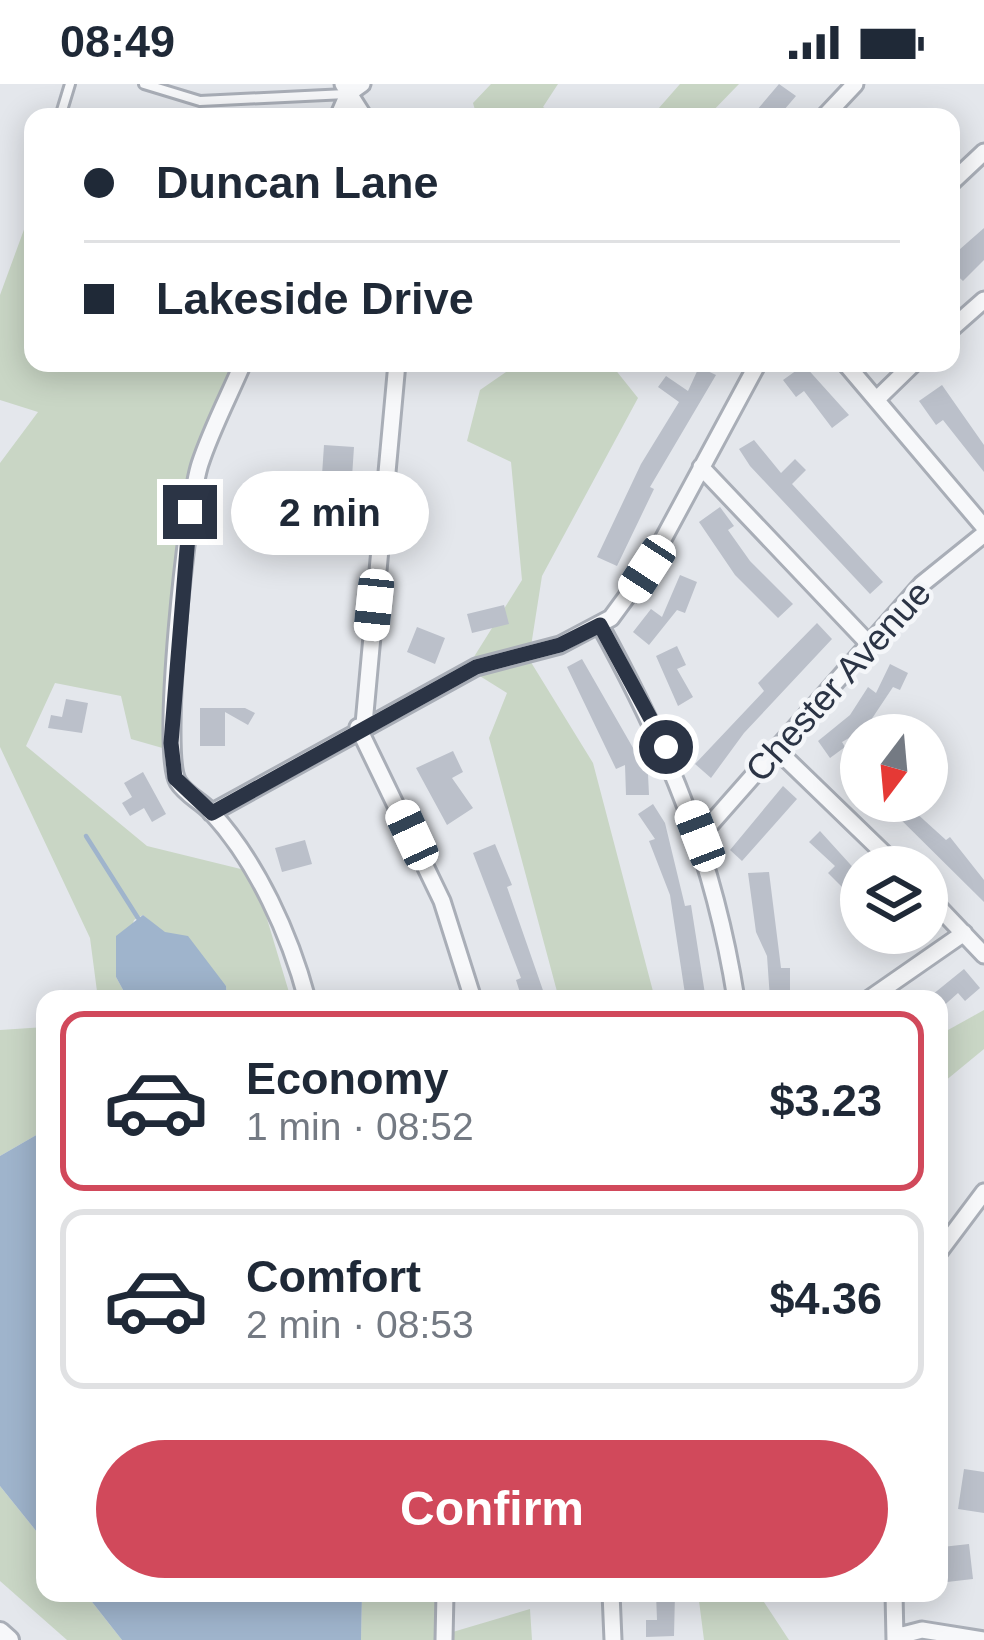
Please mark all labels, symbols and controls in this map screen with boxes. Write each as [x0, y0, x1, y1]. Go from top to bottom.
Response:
text: 08:49 [60, 16, 175, 67]
text: Duncan Lane [156, 157, 439, 208]
text: Lakeside Drive [156, 273, 474, 324]
callout: 2 min [232, 470, 430, 554]
route end [163, 485, 217, 539]
text: 2 min [279, 491, 381, 534]
car [612, 529, 682, 609]
car [352, 567, 396, 643]
street label: Chester Avenue [737, 572, 939, 790]
north arrow [840, 714, 948, 822]
map controls [840, 714, 948, 954]
route start [639, 720, 693, 774]
car [380, 795, 444, 875]
car [670, 796, 730, 876]
button: layers [840, 846, 948, 954]
icon: car [102, 1047, 210, 1155]
text: Economy [246, 1053, 449, 1104]
text: $3.23 [769, 1075, 882, 1126]
text: 1 min · 08:52 [246, 1105, 474, 1148]
icon: car [102, 1245, 210, 1353]
text: Comfort [246, 1251, 421, 1302]
text: $4.36 [769, 1273, 882, 1324]
text: 2 min · 08:53 [246, 1303, 474, 1346]
button: Confirm [96, 1440, 888, 1578]

